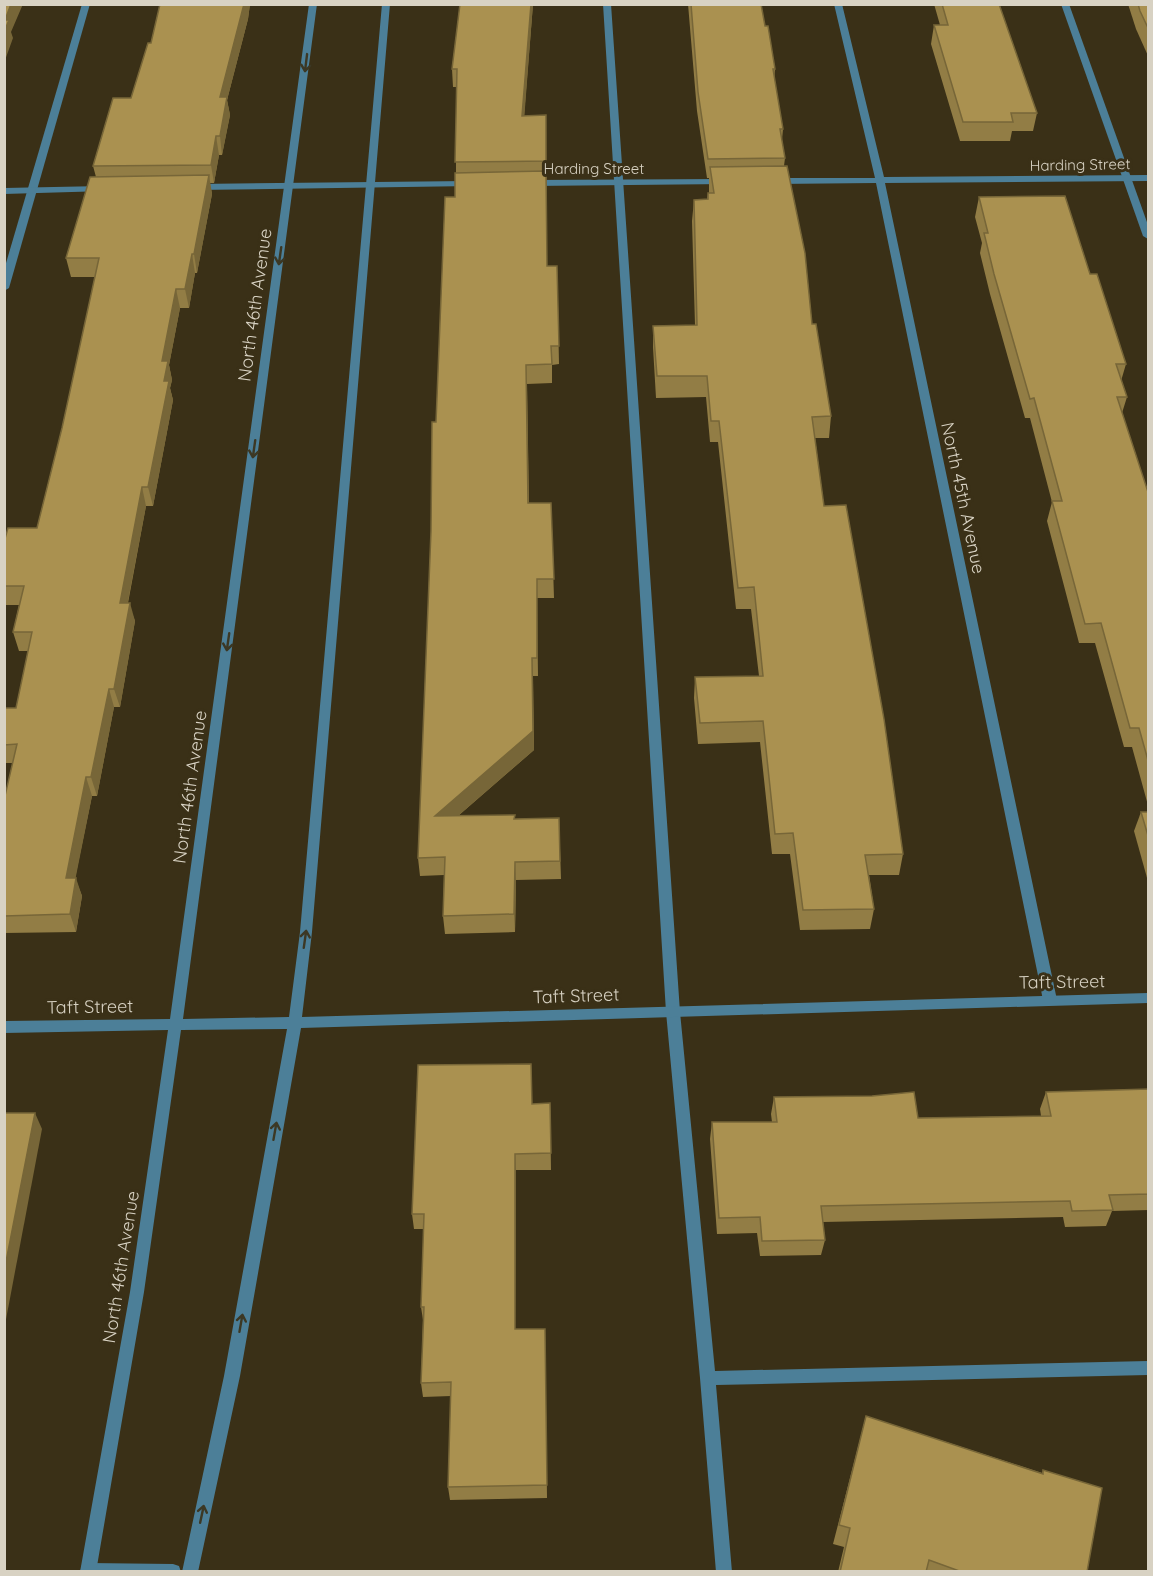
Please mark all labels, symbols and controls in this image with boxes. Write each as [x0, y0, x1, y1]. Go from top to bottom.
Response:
one-way arrow [300, 52, 311, 72]
street label: Harding Street [1029, 154, 1131, 175]
street label: Harding Street [544, 159, 644, 178]
street label: North 46th Avenue [232, 227, 277, 383]
one-way arrow [275, 245, 286, 265]
street label: North 45th Avenue [936, 420, 991, 576]
one-way arrow [248, 439, 259, 458]
one-way arrow [222, 632, 233, 652]
street label: North 46th Avenue [167, 709, 212, 865]
one-way arrow [300, 929, 311, 949]
street label: Taft Street [1018, 969, 1106, 994]
street label: Taft Street [532, 982, 620, 1009]
street label: Taft Street [46, 994, 134, 1019]
one-way arrow [270, 1122, 281, 1142]
street label: North 46th Avenue [97, 1189, 144, 1345]
one-way arrow [236, 1314, 247, 1334]
one-way arrow [197, 1505, 208, 1525]

